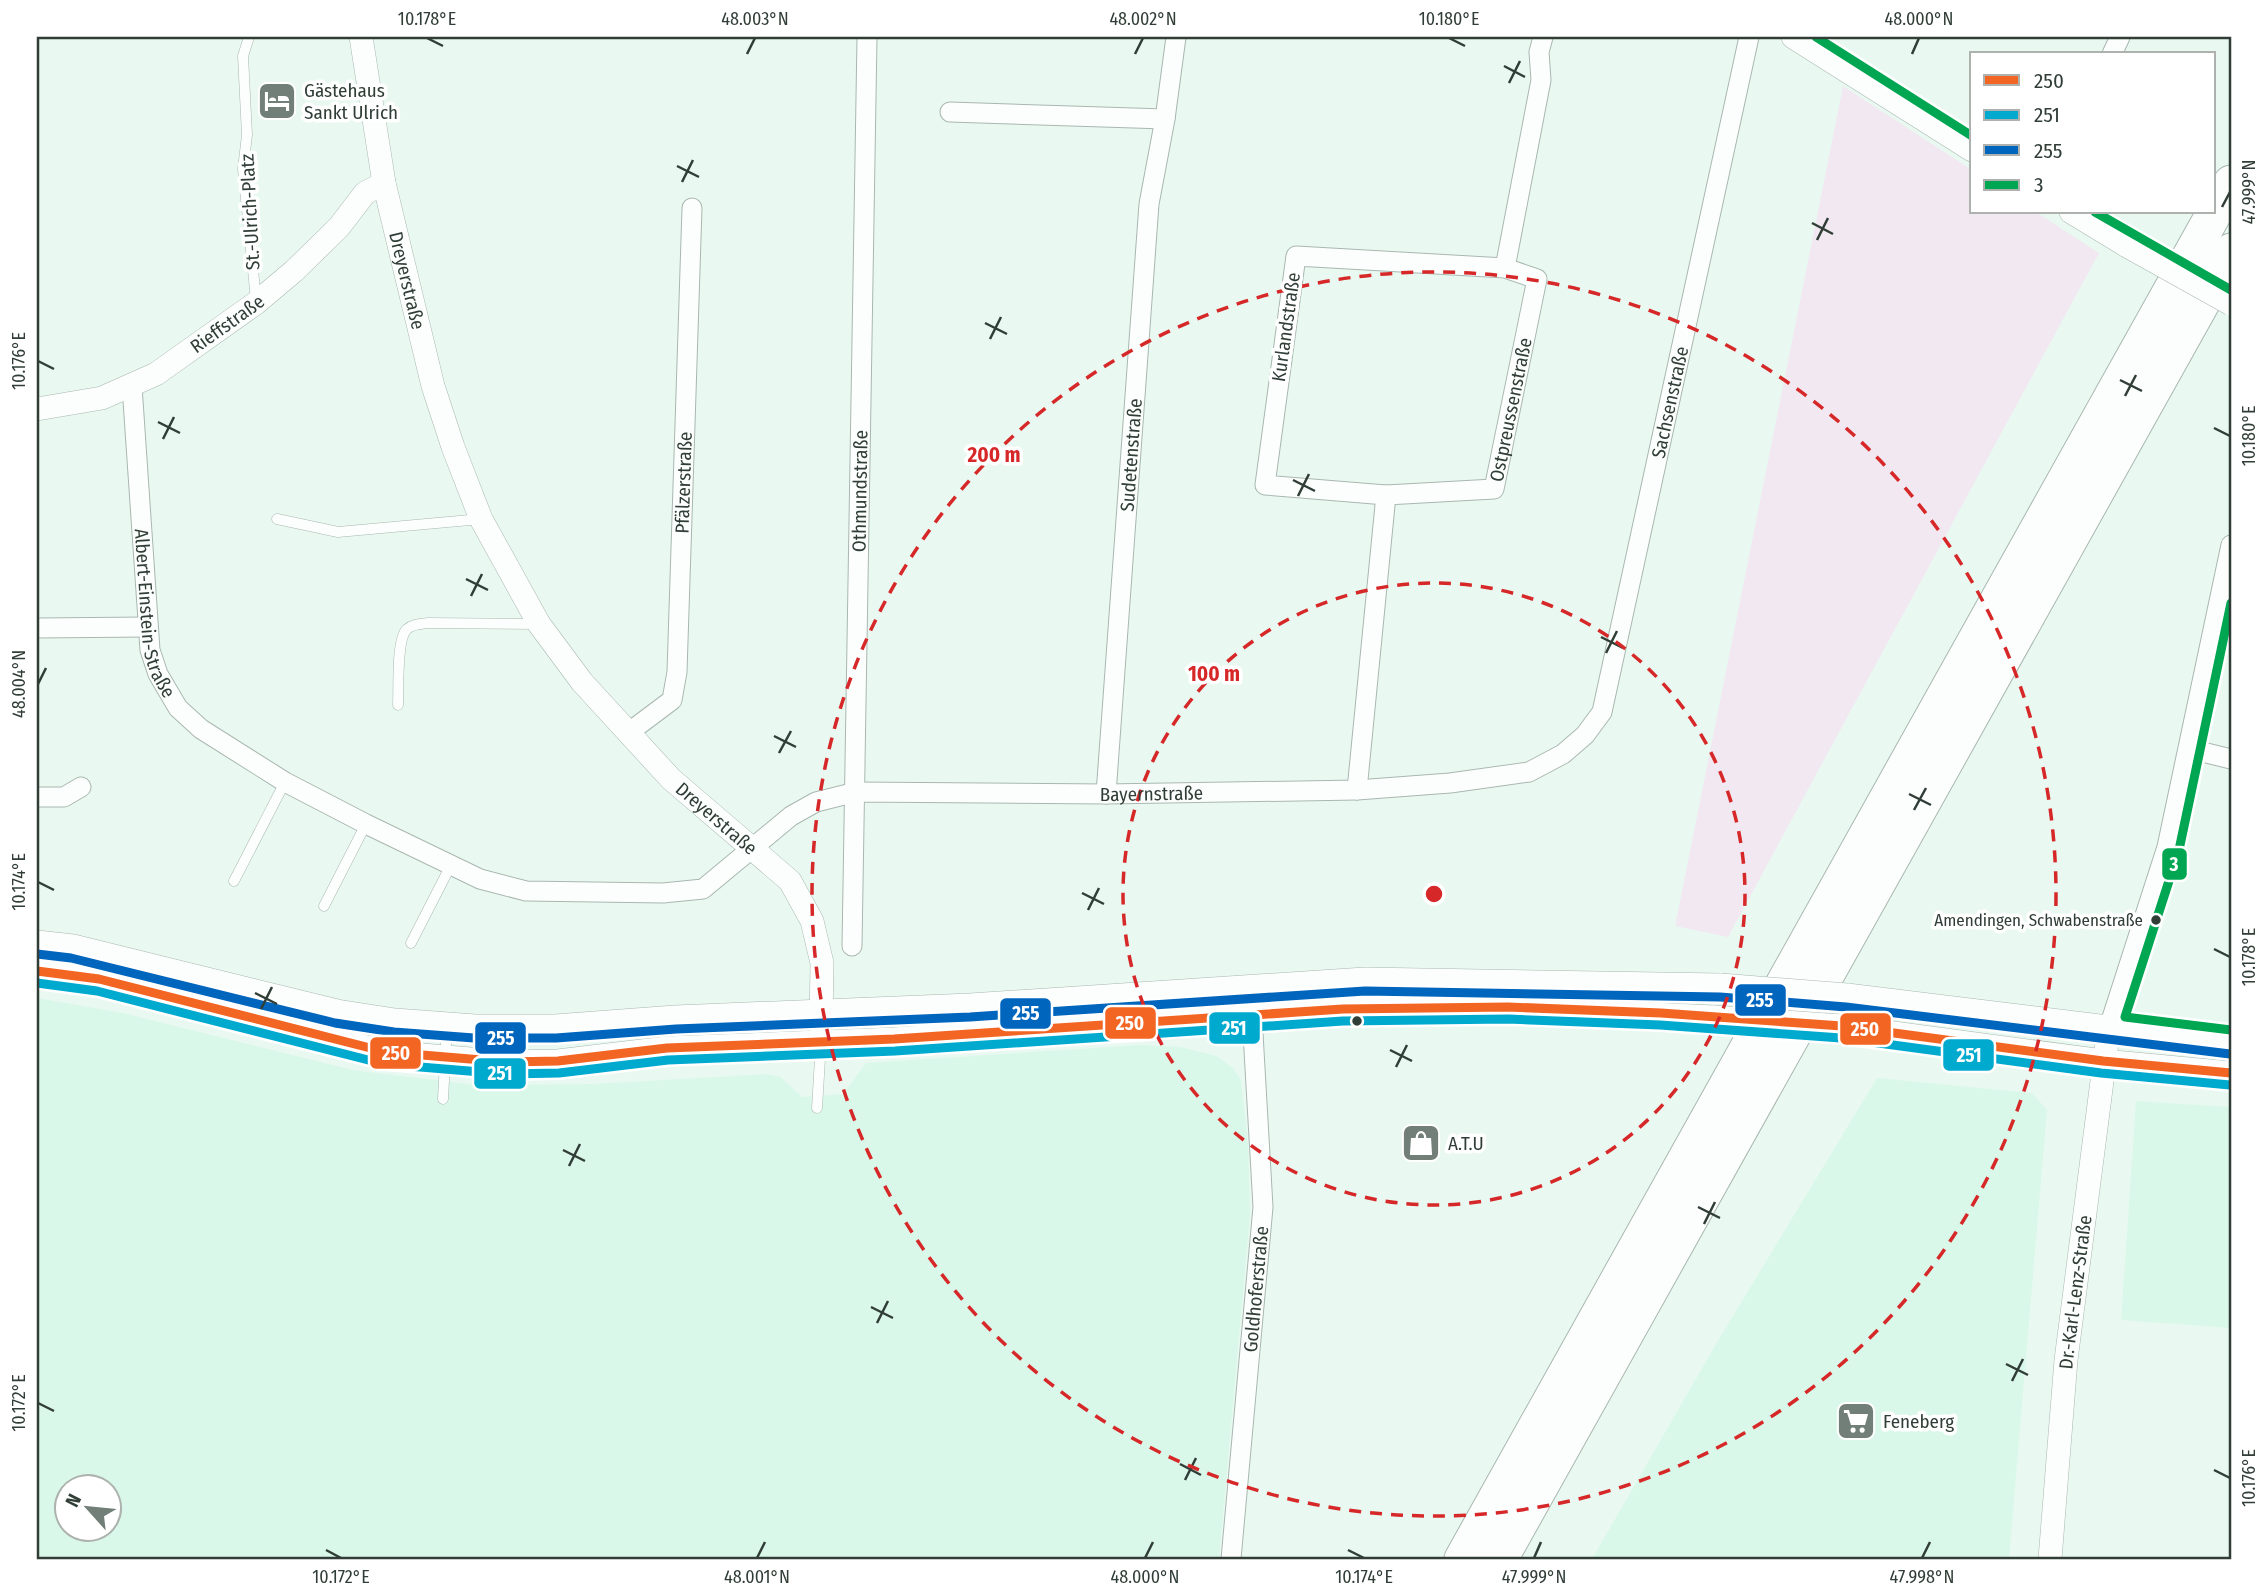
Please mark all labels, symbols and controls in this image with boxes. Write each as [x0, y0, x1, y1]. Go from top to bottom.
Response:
text: 10.178°E [398, 8, 456, 30]
text: 48.003°N [721, 8, 789, 30]
text: 48.002°N [1109, 8, 1177, 30]
text: 10.180°E [1419, 8, 1479, 30]
text: 48.000°N [1885, 8, 1953, 30]
legend [1970, 52, 2216, 214]
text: 250 [2034, 68, 2064, 94]
place label: Gästehaus Sankt Ulrich [304, 79, 398, 124]
hotel icon: Gästehaus Sankt Ulrich [256, 80, 298, 122]
text: 251 [2034, 102, 2060, 128]
text: 255 [2034, 138, 2062, 164]
street label: St.-Ulrich-Platz [235, 153, 265, 271]
text: 47.999°N [2238, 160, 2260, 224]
text: 3 [2034, 172, 2043, 198]
street label: Dreyerstraße [385, 229, 430, 332]
street label: Kurlandstraße [1267, 271, 1305, 383]
street label: Rieffstraße [185, 290, 269, 358]
text: 10.176°E [8, 332, 30, 390]
street label: Ostpreussenstraße [1484, 336, 1536, 484]
street label: Sachsenstraße [1646, 344, 1693, 460]
street label: Sudetenstraße [1115, 397, 1146, 512]
text: 10.180°E [2238, 406, 2260, 466]
street label: Othmundstraße [847, 430, 872, 552]
street label: Pfälzerstraße [670, 431, 696, 534]
text: 200 m [966, 442, 1021, 468]
street label: Albert-Einstein-Straße [130, 528, 181, 702]
text: 48.004°N [8, 650, 30, 718]
text: 100 m [1188, 661, 1240, 687]
street label: Dreyerstraße [671, 777, 762, 859]
street label: Bayernstraße [1100, 781, 1203, 806]
line badge: 3 [2161, 847, 2188, 881]
text: 10.174°E [8, 853, 30, 911]
text: 3 [2169, 853, 2179, 876]
centre of rings [1422, 882, 1446, 906]
place label: Amendingen, Schwabenstraße [1934, 910, 2143, 931]
marker: Amendingen, Schwabenstraße [2149, 913, 2163, 927]
text: 10.178°E [2238, 928, 2260, 986]
line badge: 255 [1734, 983, 1787, 1017]
text: 255 [1745, 989, 1774, 1012]
line badge: 255 [999, 997, 1052, 1030]
text: 255 [1011, 1002, 1040, 1025]
line badge: 250 [1104, 1006, 1157, 1040]
line badge: 251 [1208, 1011, 1261, 1045]
text: 250 [1115, 1012, 1144, 1035]
line badge: 250 [1839, 1012, 1892, 1046]
unlabelled marker [1350, 1014, 1364, 1028]
text: 251 [1220, 1017, 1247, 1040]
text: 250 [1850, 1018, 1879, 1041]
line badge: 255 [474, 1021, 527, 1055]
text: 255 [486, 1027, 515, 1050]
line badge: 250 [369, 1036, 422, 1070]
line badge: 251 [1942, 1038, 1995, 1072]
text: 250 [381, 1042, 410, 1065]
text: 251 [1955, 1044, 1982, 1067]
line badge: 251 [473, 1057, 527, 1090]
text: 251 [486, 1062, 513, 1085]
shop icon: A.T.U [1400, 1122, 1442, 1164]
place label: A.T.U [1448, 1132, 1484, 1155]
street label: Dr.-Karl-Lenz-Straße [2054, 1214, 2096, 1370]
street label: Goldhoferstraße [1238, 1225, 1273, 1353]
text: 10.172°E [8, 1374, 30, 1432]
supermarket icon: Feneberg [1835, 1400, 1877, 1442]
place label: Feneberg [1883, 1410, 1954, 1433]
text: 10.176°E [2238, 1449, 2260, 1507]
north arrow [52, 1474, 122, 1544]
text: N [60, 1490, 86, 1511]
text: 10.172°E [312, 1566, 370, 1588]
text: 48.001°N [724, 1566, 790, 1588]
text: 48.000°N [1111, 1566, 1179, 1588]
text: 10.174°E [1335, 1566, 1393, 1588]
text: 47.999°N [1502, 1566, 1566, 1588]
text: 47.998°N [1890, 1566, 1954, 1588]

